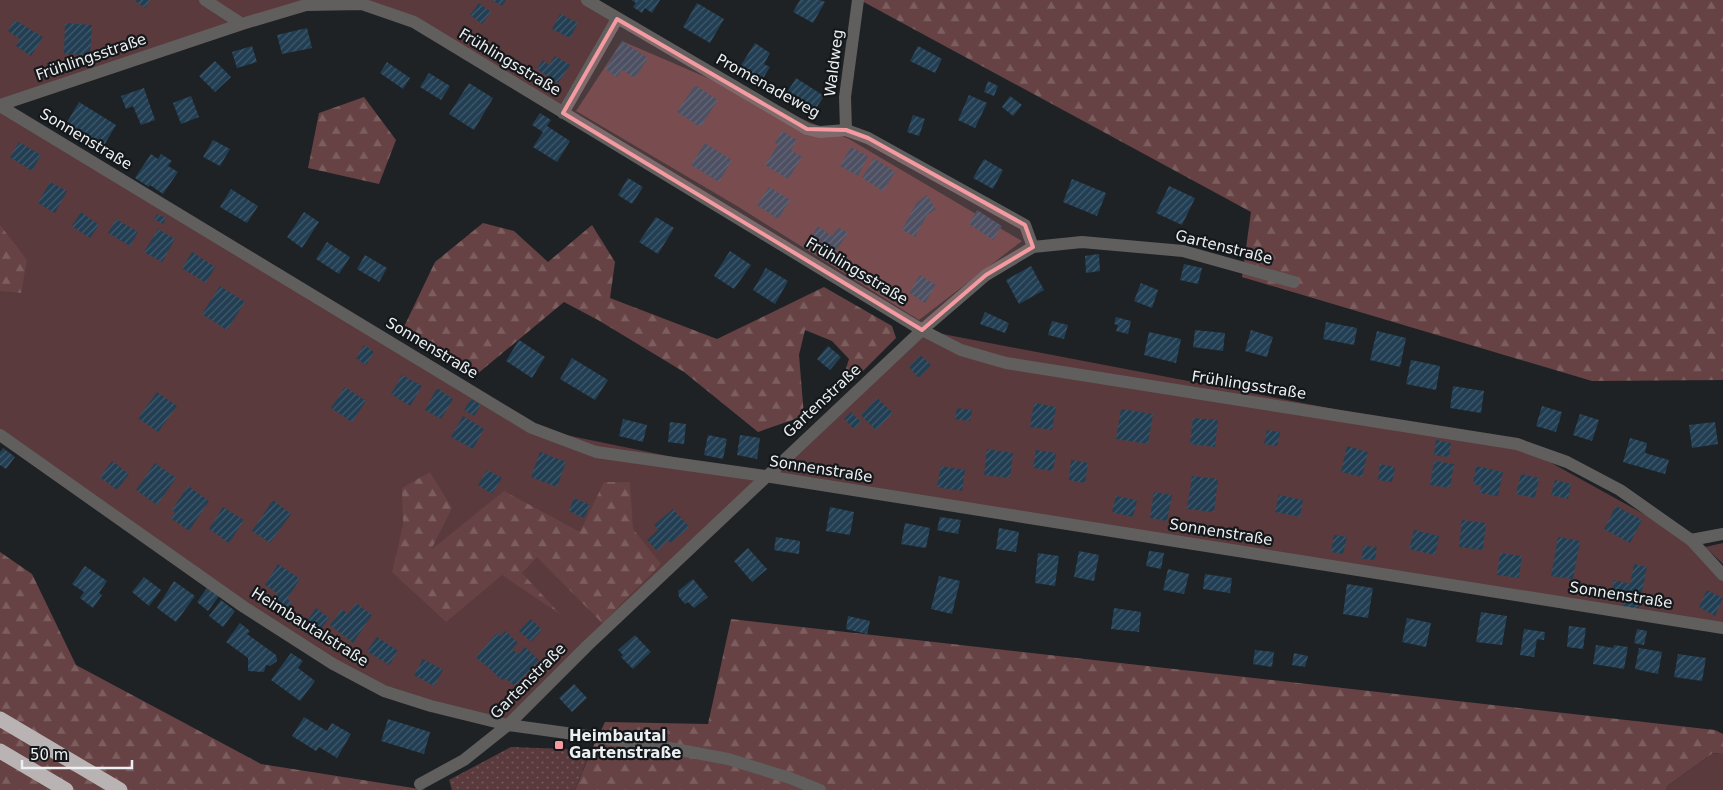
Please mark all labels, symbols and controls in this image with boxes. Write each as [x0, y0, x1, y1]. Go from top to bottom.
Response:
street label: Frühlingsstraße [456, 25, 564, 99]
street label: Waldweg [821, 28, 847, 98]
street label: Frühlingsstraße [33, 30, 149, 84]
street label: Promenadeweg [713, 50, 823, 122]
street label: Sonnenstraße [37, 104, 135, 174]
street label: Gartenstraße [1174, 226, 1274, 268]
street label: Frühlingsstraße [803, 234, 911, 308]
street label: Sonnenstraße [383, 313, 481, 383]
street label: Gartenstraße [780, 361, 864, 441]
street label: Frühlingsstraße [1190, 367, 1308, 403]
street label: Sonnenstraße [768, 452, 874, 486]
street label: Sonnenstraße [1168, 515, 1274, 549]
street label: Sonnenstraße [1568, 578, 1674, 612]
street label: Heimbautalstraße [248, 584, 372, 670]
street label: Gartenstraße [487, 640, 569, 722]
place label: Heimbautal Gartenstraße [569, 727, 681, 762]
scale bar [22, 738, 132, 770]
marker: Heimbautal Gartenstraße [553, 739, 565, 751]
text: 50 m [30, 746, 68, 764]

